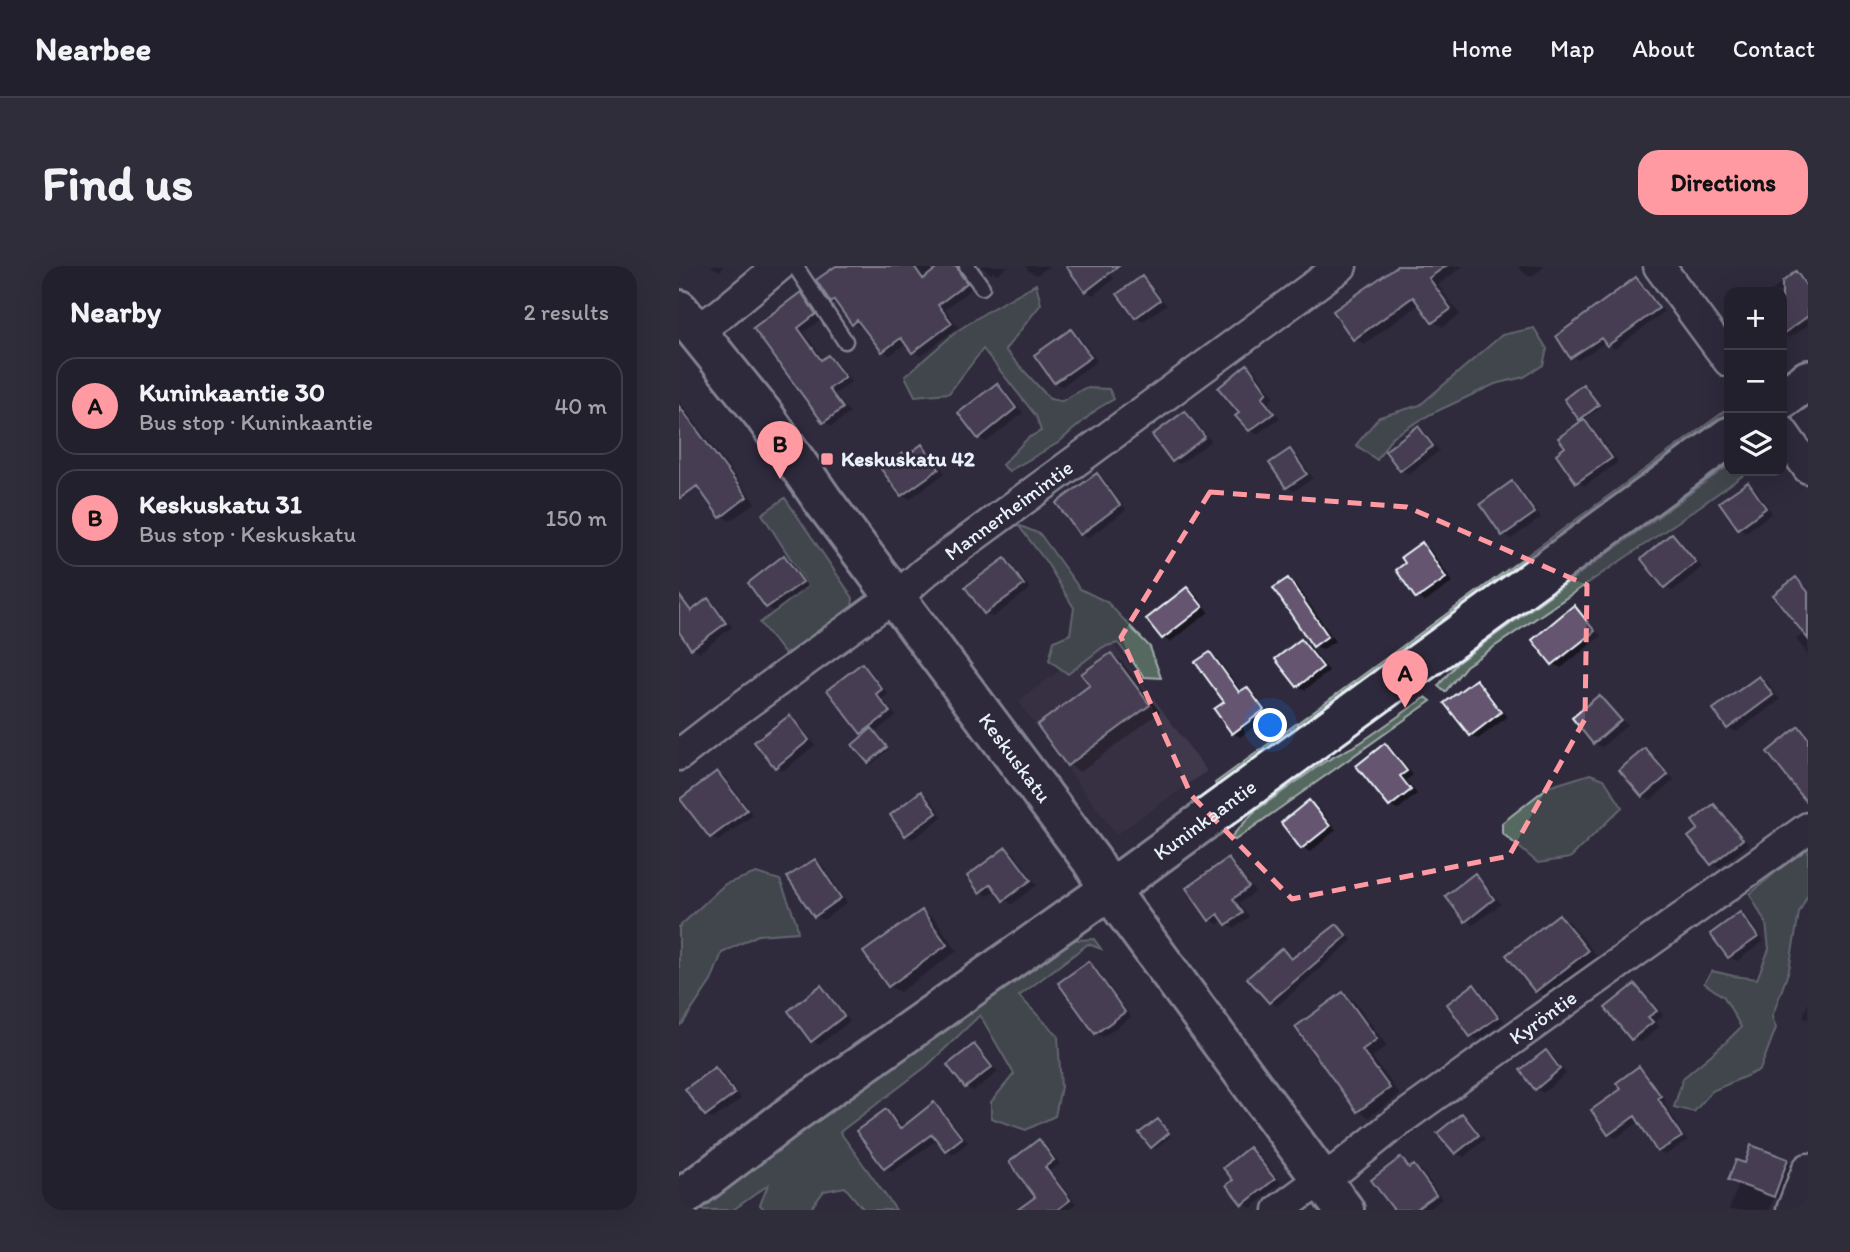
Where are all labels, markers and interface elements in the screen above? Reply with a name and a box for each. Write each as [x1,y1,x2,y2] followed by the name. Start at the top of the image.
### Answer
[35,29,151,68] text: Nearbee
[1452,34,1512,63] text: Home
[1550,34,1594,63] text: Map
[1632,34,1695,63] text: About
[1733,34,1815,63] text: Contact
[1638,150,1808,215] button: Directions
[42,153,193,212] text: Find us
[1724,287,1787,476] map controls
[1724,287,1787,350] button: +
[70,293,161,330] text: Nearby
[523,298,609,326] text: 2 results
[1724,350,1787,413] button: −
[139,376,325,408] text: Kuninkaantie 30
[88,392,102,420] text: A
[554,392,607,420] text: 40 m
[139,408,373,436] text: Bus stop · Kuninkaantie
[1724,413,1787,476] button: layers
[757,421,803,479] pin: B
[841,446,975,471] place label: Keskuskatu 42
[819,451,835,467] marker: Keskuskatu 42
[939,454,1078,565] street label: Mannerheimintie
[139,488,302,520] text: Keskuskatu 31
[88,504,102,532] text: B
[546,504,607,532] text: 150 m
[139,520,356,548] text: Bus stop · Keskuskatu
[1382,650,1428,708] pin: A
[974,708,1057,808] street label: Keskuskatu
[1253,708,1287,742] your location
[1148,774,1261,865] street label: Kuninkaantie
[1504,985,1581,1050] street label: Kyröntie

